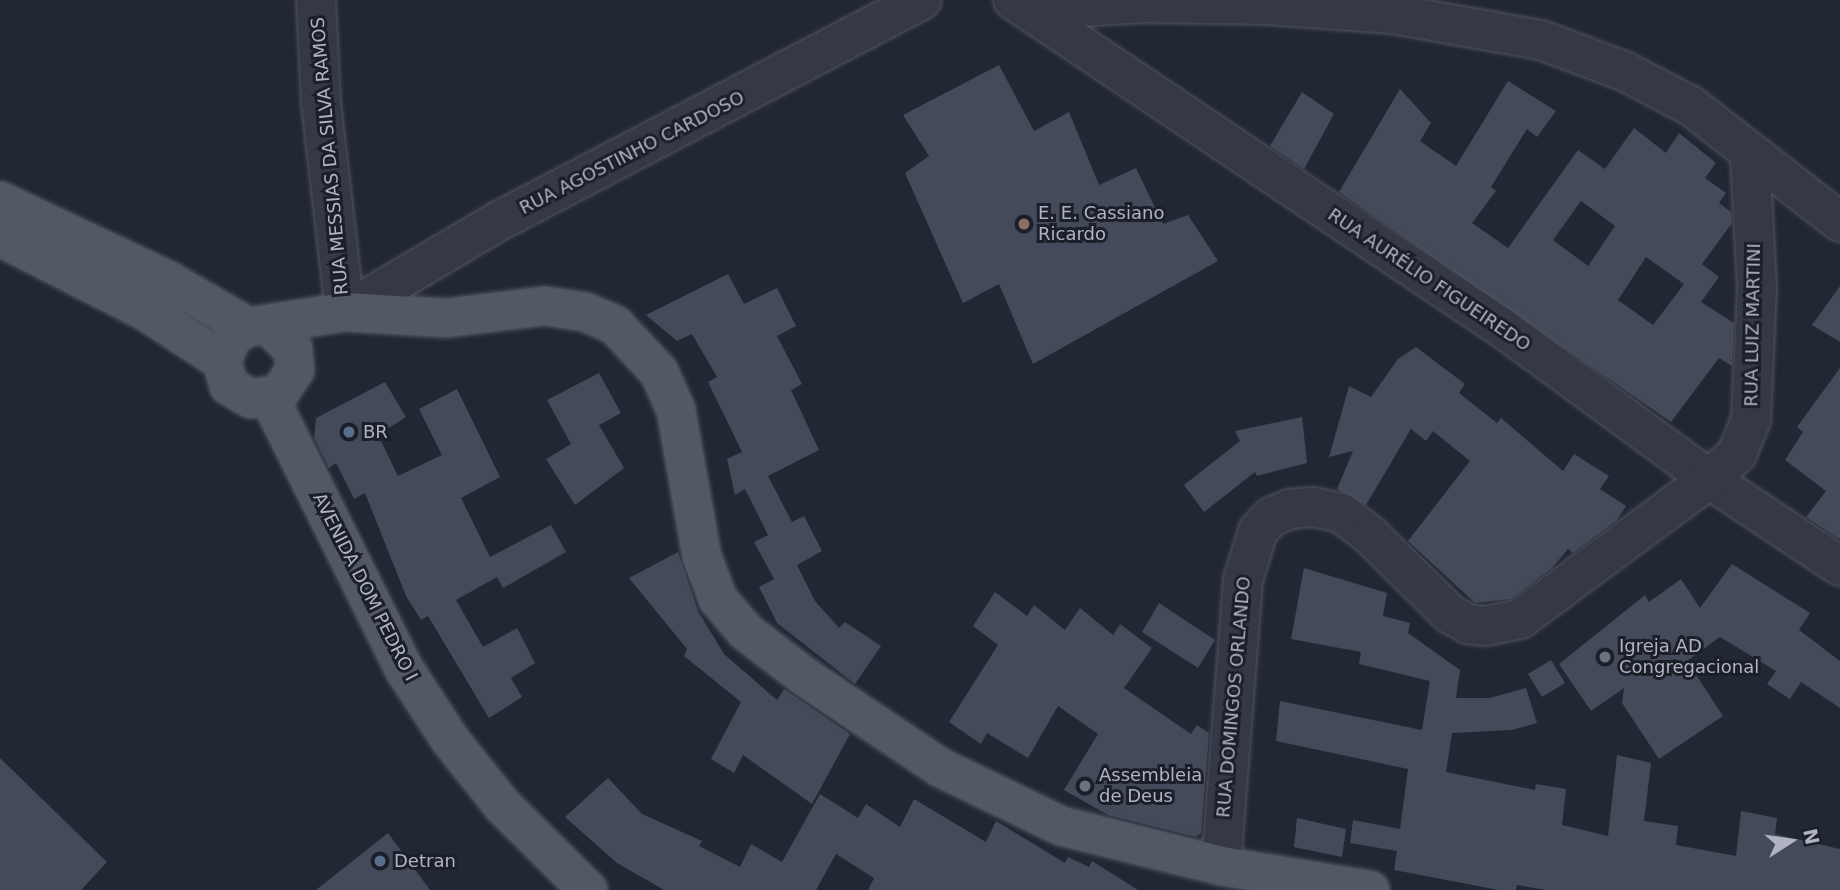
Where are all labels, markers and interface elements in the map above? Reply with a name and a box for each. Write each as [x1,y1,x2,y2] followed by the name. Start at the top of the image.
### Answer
[307,16,353,296] street label: RUA MESSIAS DA SILVA RAMOS
[516,87,748,219] street label: RUA AGOSTINHO CARDOSO
[1038,203,1164,246] place label: E. E. Cassiano Ricardo
[1324,204,1534,356] street label: RUA AURÉLIO FIGUEIREDO
[1016,216,1032,232] marker: E. E. Cassiano Ricardo
[1741,243,1765,407] street label: RUA LUIZ MARTINI
[363,421,388,443] place label: BR
[341,424,357,440] marker: BR
[308,489,422,685] street label: AVENIDA DOM PEDRO I
[1213,575,1255,819] street label: RUA DOMINGOS ORLANDO
[1619,636,1759,678] place label: Igreja AD Congregacional
[1597,649,1613,665] marker: Igreja AD Congregacional
[1099,765,1202,808] place label: Assembleia de Deus
[1077,778,1093,794] marker: Assembleia de Deus
[1756,806,1826,876] north arrow
[1799,827,1824,847] text: N
[394,850,456,872] place label: Detran
[372,853,388,869] marker: Detran

